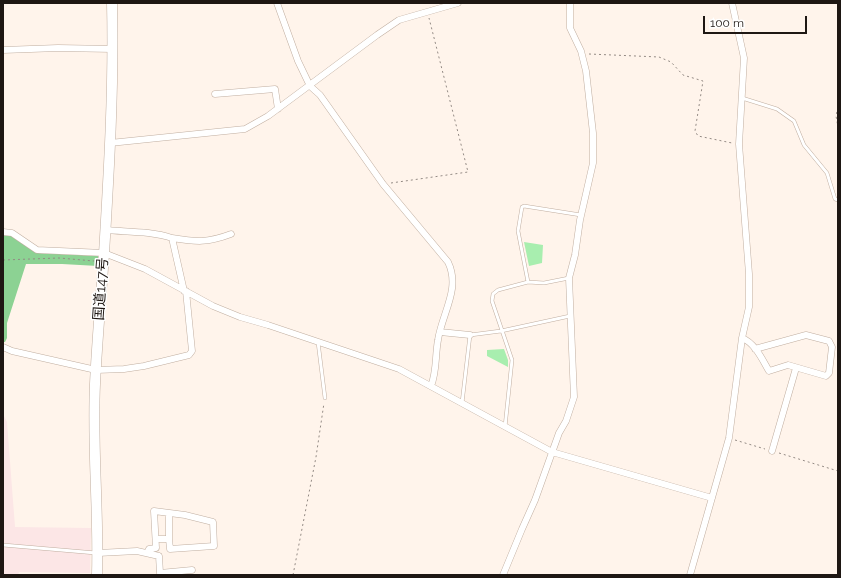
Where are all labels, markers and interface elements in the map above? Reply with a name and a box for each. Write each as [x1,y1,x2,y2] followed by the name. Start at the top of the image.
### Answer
[705,8,809,34] scale bar
[710,16,744,30] text: 100 m
[90,257,112,321] street label: 国道147号

